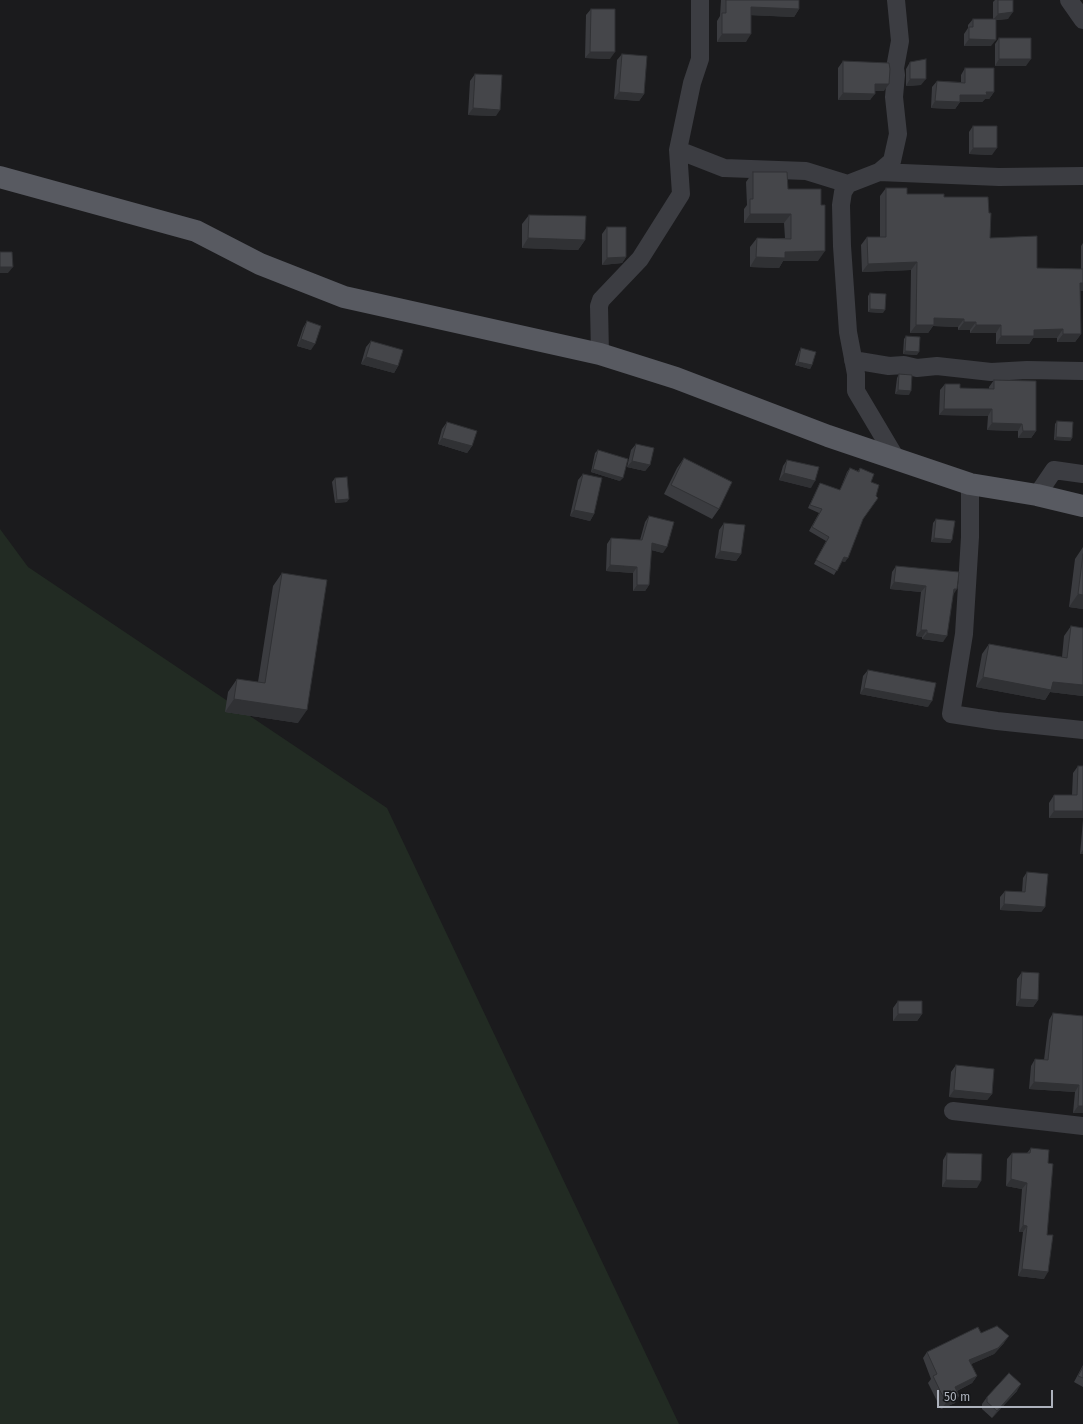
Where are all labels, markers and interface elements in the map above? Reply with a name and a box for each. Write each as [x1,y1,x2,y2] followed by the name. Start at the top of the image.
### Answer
[939,1382,1055,1408] scale bar
[944,1390,970,1404] text: 50 m

